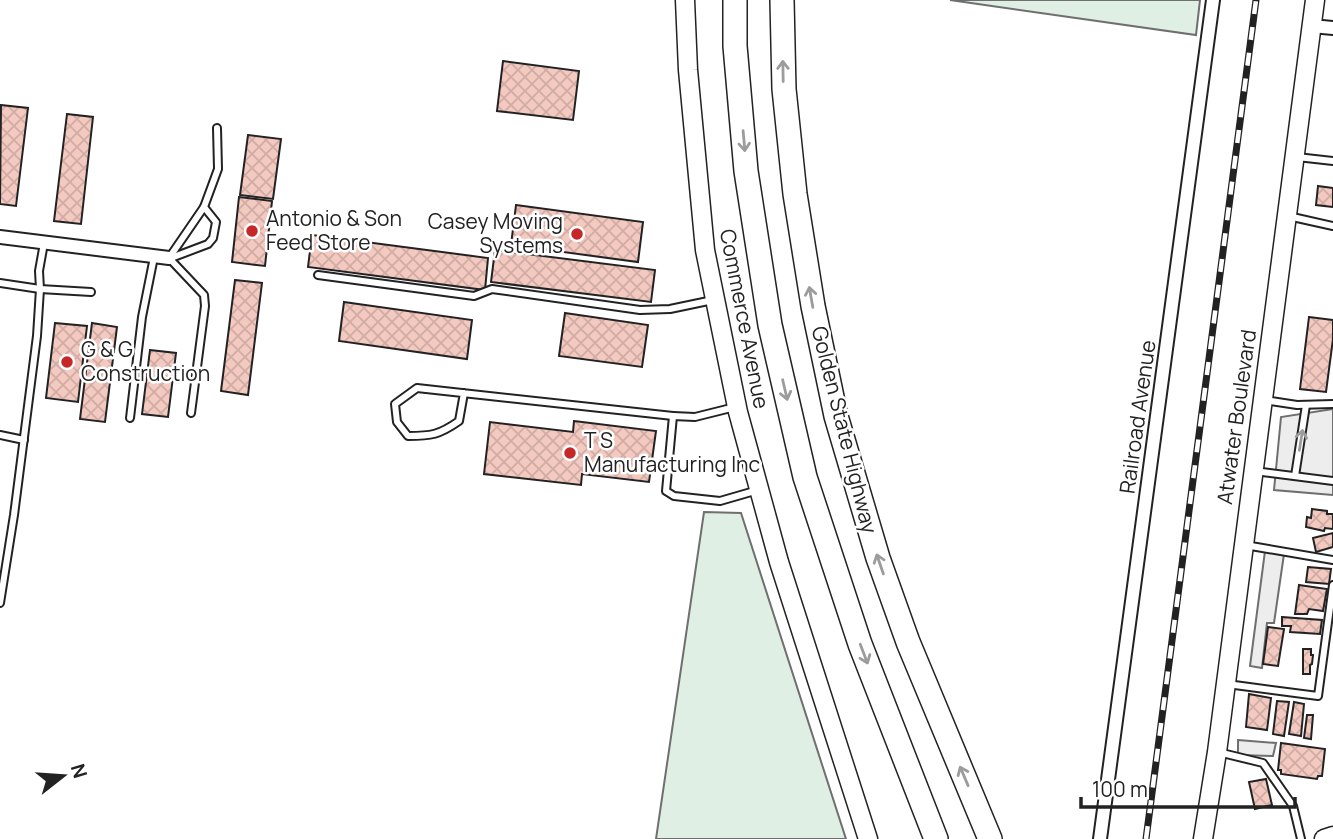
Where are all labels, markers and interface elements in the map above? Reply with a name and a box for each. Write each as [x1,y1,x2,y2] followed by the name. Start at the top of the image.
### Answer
[776,60,790,83] one-way arrow
[737,130,750,152] one-way arrow
[266,204,402,256] place label: Antonio & Son Feed Store
[428,207,563,259] place label: Casey Moving Systems
[244,223,260,239] marker: Antonio & Son Feed Store
[569,226,585,242] marker: Casey Moving Systems
[714,227,776,411] street label: Commerce Avenue
[804,286,817,309] one-way arrow
[806,323,884,536] street label: Golden State Highway
[1210,328,1262,506] street label: Atwater Boulevard
[81,335,210,387] place label: G & G Construction
[1112,338,1162,495] street label: Railroad Avenue
[59,354,75,370] marker: G & G Construction
[779,378,792,401] one-way arrow
[584,426,760,478] place label: T S Manufacturing Inc
[1295,429,1308,452] one-way arrow
[562,445,578,461] marker: T S Manufacturing Inc
[873,554,885,576] one-way arrow
[859,643,871,665] one-way arrow
[28,741,98,811] north arrow
[65,761,94,781] text: N
[957,766,970,787] one-way arrow
[1081,766,1294,810] scale bar
[1092,775,1148,803] text: 100 m

